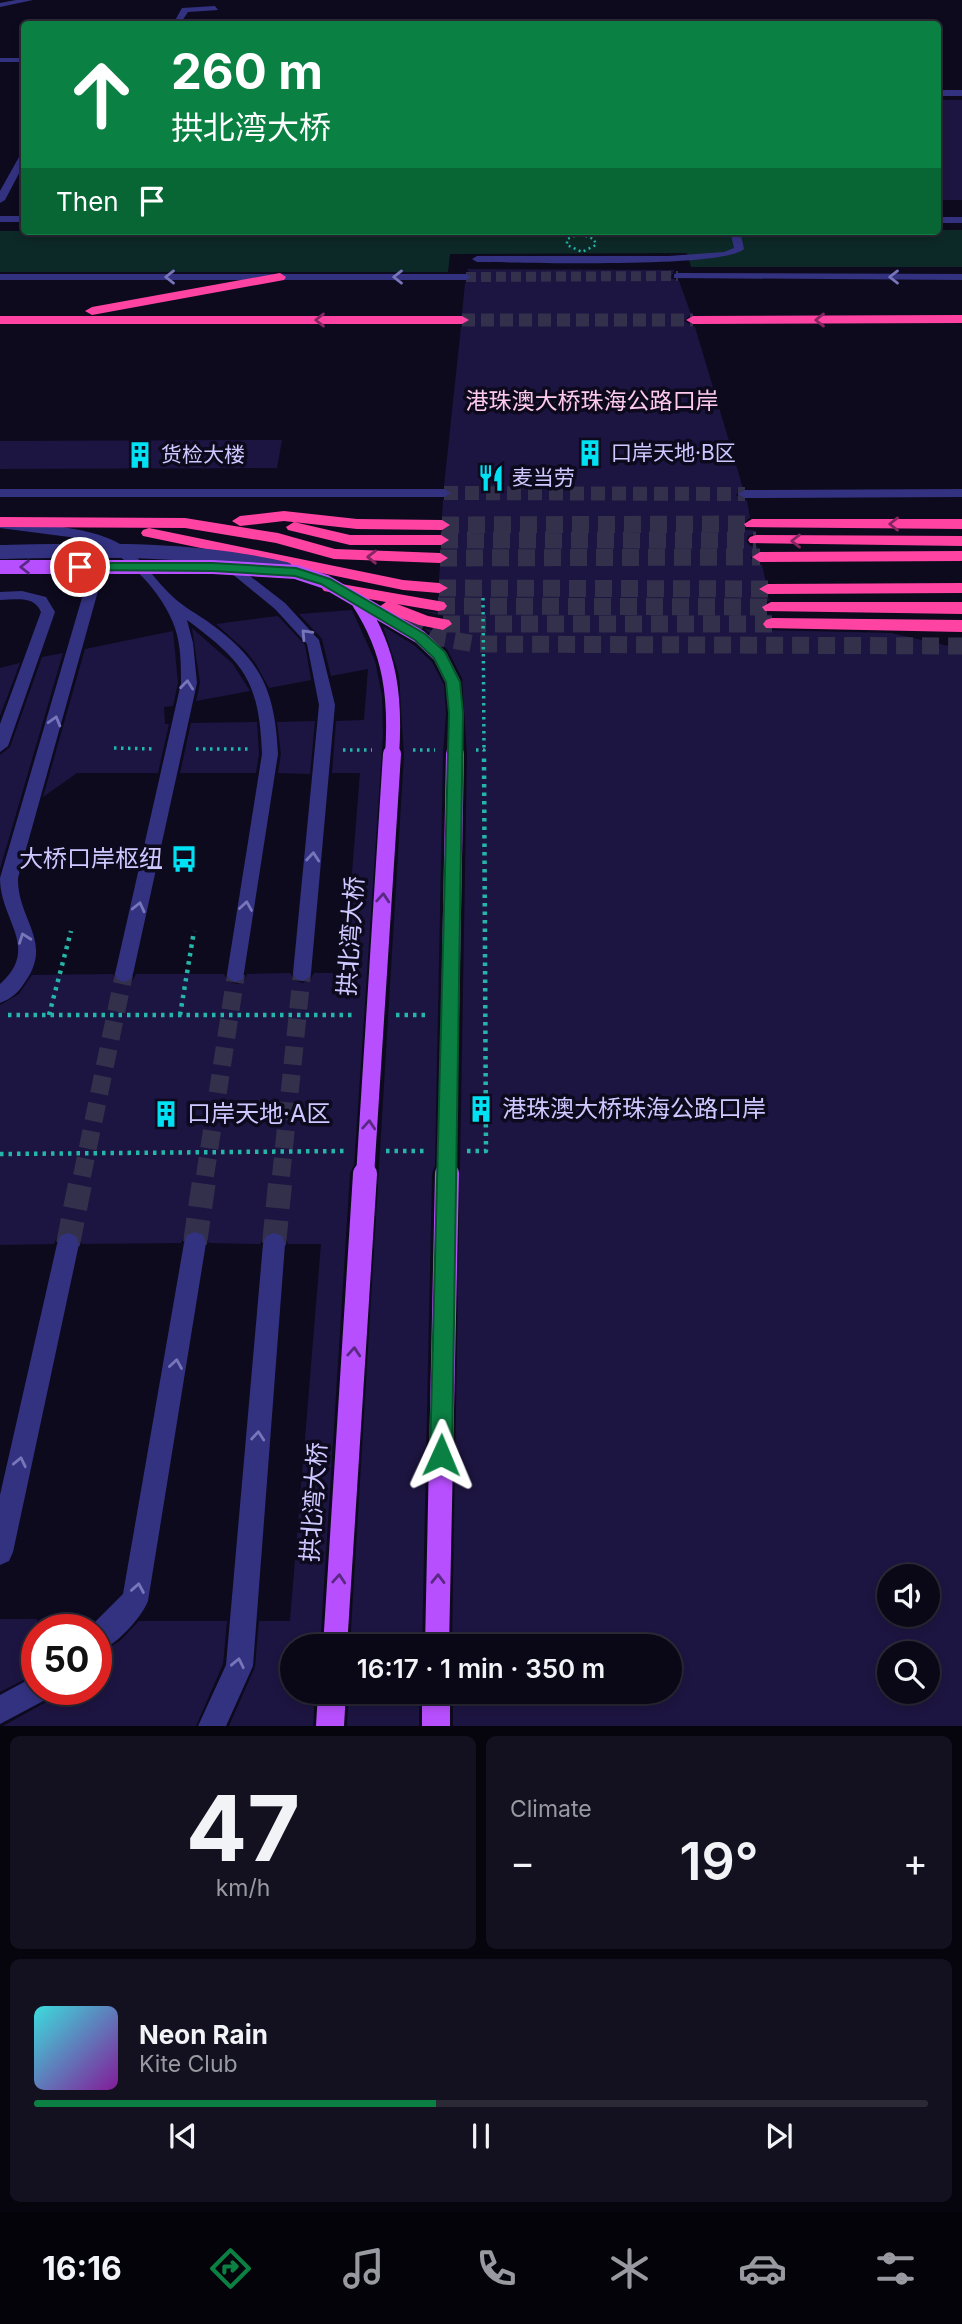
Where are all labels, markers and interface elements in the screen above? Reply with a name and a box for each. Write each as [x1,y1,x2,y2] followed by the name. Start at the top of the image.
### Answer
[171,42,323,101] text: 260 m
[56,49,147,140] icon: ahead
[171,108,331,147] text: 拱北湾大桥
[133,182,171,220] icon: arrive
[56,186,119,217] text: Then
[164,269,175,285] one-way arrow
[392,269,402,285] one-way arrow
[888,269,899,285] one-way arrow
[314,312,325,328] one-way arrow
[815,312,825,328] one-way arrow
[466,387,719,415] district label: 港珠澳大桥珠海公路口岸
[575,438,605,468] building icon: 口岸天地·B区
[125,440,155,470] building icon: 货检大楼
[611,440,736,465] place label: 口岸天地·B区
[161,442,245,467] place label: 货检大楼
[476,463,506,493] restaurant icon: 麦当劳
[512,465,575,490] place label: 麦当劳
[888,516,898,532] one-way arrow
[790,533,801,549] one-way arrow
[50,537,110,597] pin
[61,548,99,586] icon: arrive
[366,550,377,565] one-way arrow
[19,559,30,575] one-way arrow
[302,629,314,642] one-way arrow
[180,679,195,691] one-way arrow
[46,715,61,727] one-way arrow
[19,844,163,873] place label: 大桥口岸枢纽
[169,844,199,874] bus stop icon: 大桥口岸枢纽
[305,851,320,862] one-way arrow
[332,875,369,997] street label: 拱北湾大桥
[376,892,391,903] one-way arrow
[238,900,253,912] one-way arrow
[131,901,145,913] one-way arrow
[18,932,32,945] one-way arrow
[466,1094,496,1124] building icon: 港珠澳大桥珠海公路口岸
[502,1094,766,1123] place label: 港珠澳大桥珠海公路口岸
[151,1099,181,1129] building icon: 口岸天地·A区
[187,1099,330,1128] place label: 口岸天地·A区
[361,1119,376,1130] one-way arrow
[346,1346,361,1357] one-way arrow
[168,1358,183,1370] one-way arrow
[404,1418,478,1492] position arrow
[250,1431,265,1442] one-way arrow
[295,1441,332,1563] street label: 拱北湾大桥
[12,1456,26,1468] one-way arrow
[877,1564,940,1704] map controls
[877,1564,940,1627] button: sound
[331,1573,346,1584] one-way arrow
[431,1573,446,1584] one-way arrow
[130,1582,145,1594] one-way arrow
[21,1614,112,1705] speed limit sign: 50
[877,1641,940,1704] button: search
[357,1653,605,1684] text: 16:17 · 1 min · 350 m
[229,1657,244,1669] one-way arrow
[186,1773,300,1883] text: 47
[510,1795,592,1823] text: Climate
[679,1830,759,1893] text: 19°
[510,1839,535,1885] text: −
[903,1839,928,1885] text: +
[216,1874,270,1902] text: km/h
[139,2019,268,2050] text: Neon Rain
[139,2050,238,2078] text: Kite Club
[164,2117,202,2155] icon: previous
[462,2117,500,2155] icon: pause
[760,2117,798,2155] icon: next
[206,2244,255,2293] icon: directions
[339,2244,388,2293] icon: music
[472,2244,521,2293] icon: phone
[605,2244,654,2293] icon: climate
[738,2244,787,2293] icon: car
[871,2244,920,2293] icon: filters
[42,2249,122,2288] text: 16:16

